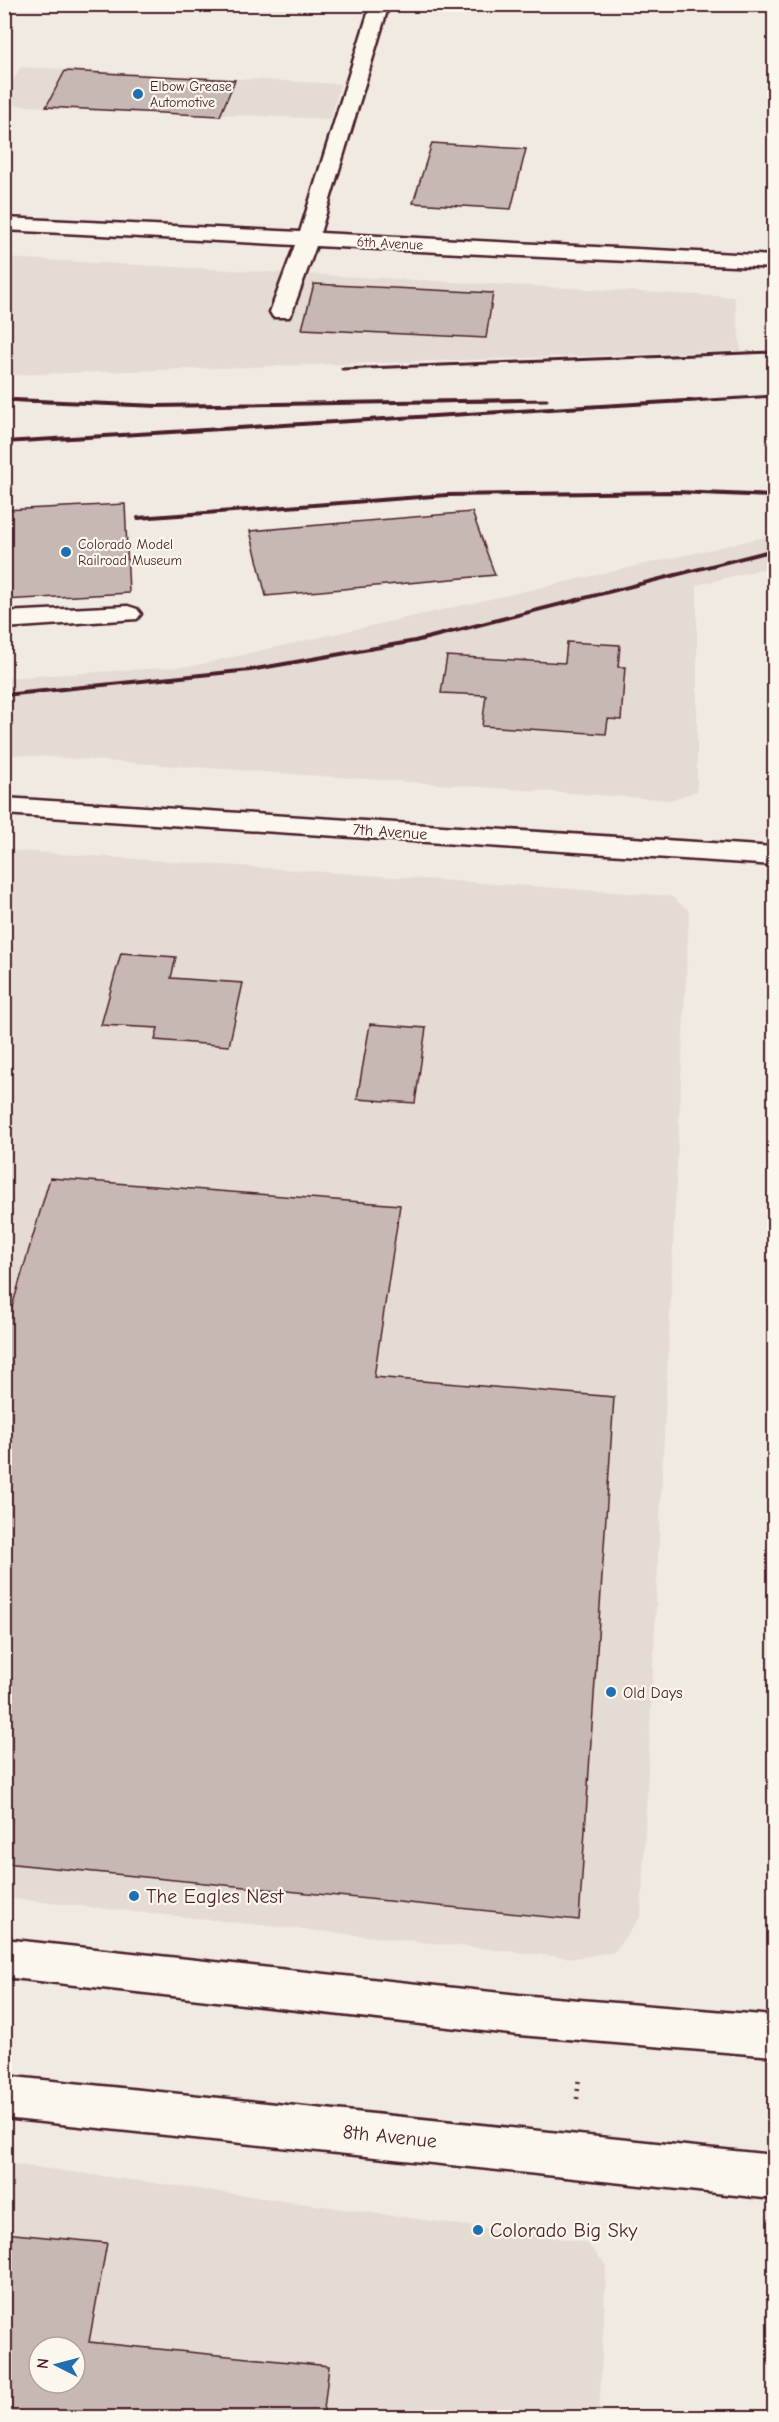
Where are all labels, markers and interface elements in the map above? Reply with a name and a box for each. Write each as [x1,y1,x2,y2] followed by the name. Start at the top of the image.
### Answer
[150,78,232,111] place label: Elbow Grease Automotive
[131,87,145,101] marker: Elbow Grease Automotive
[356,233,424,254] street label: 6th Avenue
[78,536,182,569] place label: Colorado Model Railroad Museum
[59,545,73,559] marker: Colorado Model Railroad Museum
[352,820,428,844] street label: 7th Avenue
[623,1684,683,1702] place label: Old Days
[604,1685,618,1699] marker: Old Days
[146,1885,285,1908] place label: The Eagles Nest
[127,1889,141,1903] marker: The Eagles Nest
[342,2120,438,2153] street label: 8th Avenue
[490,2219,637,2242] place label: Colorado Big Sky
[471,2223,485,2237] marker: Colorado Big Sky
[27,2335,87,2395] north arrow
[34,2357,53,2370] text: N

